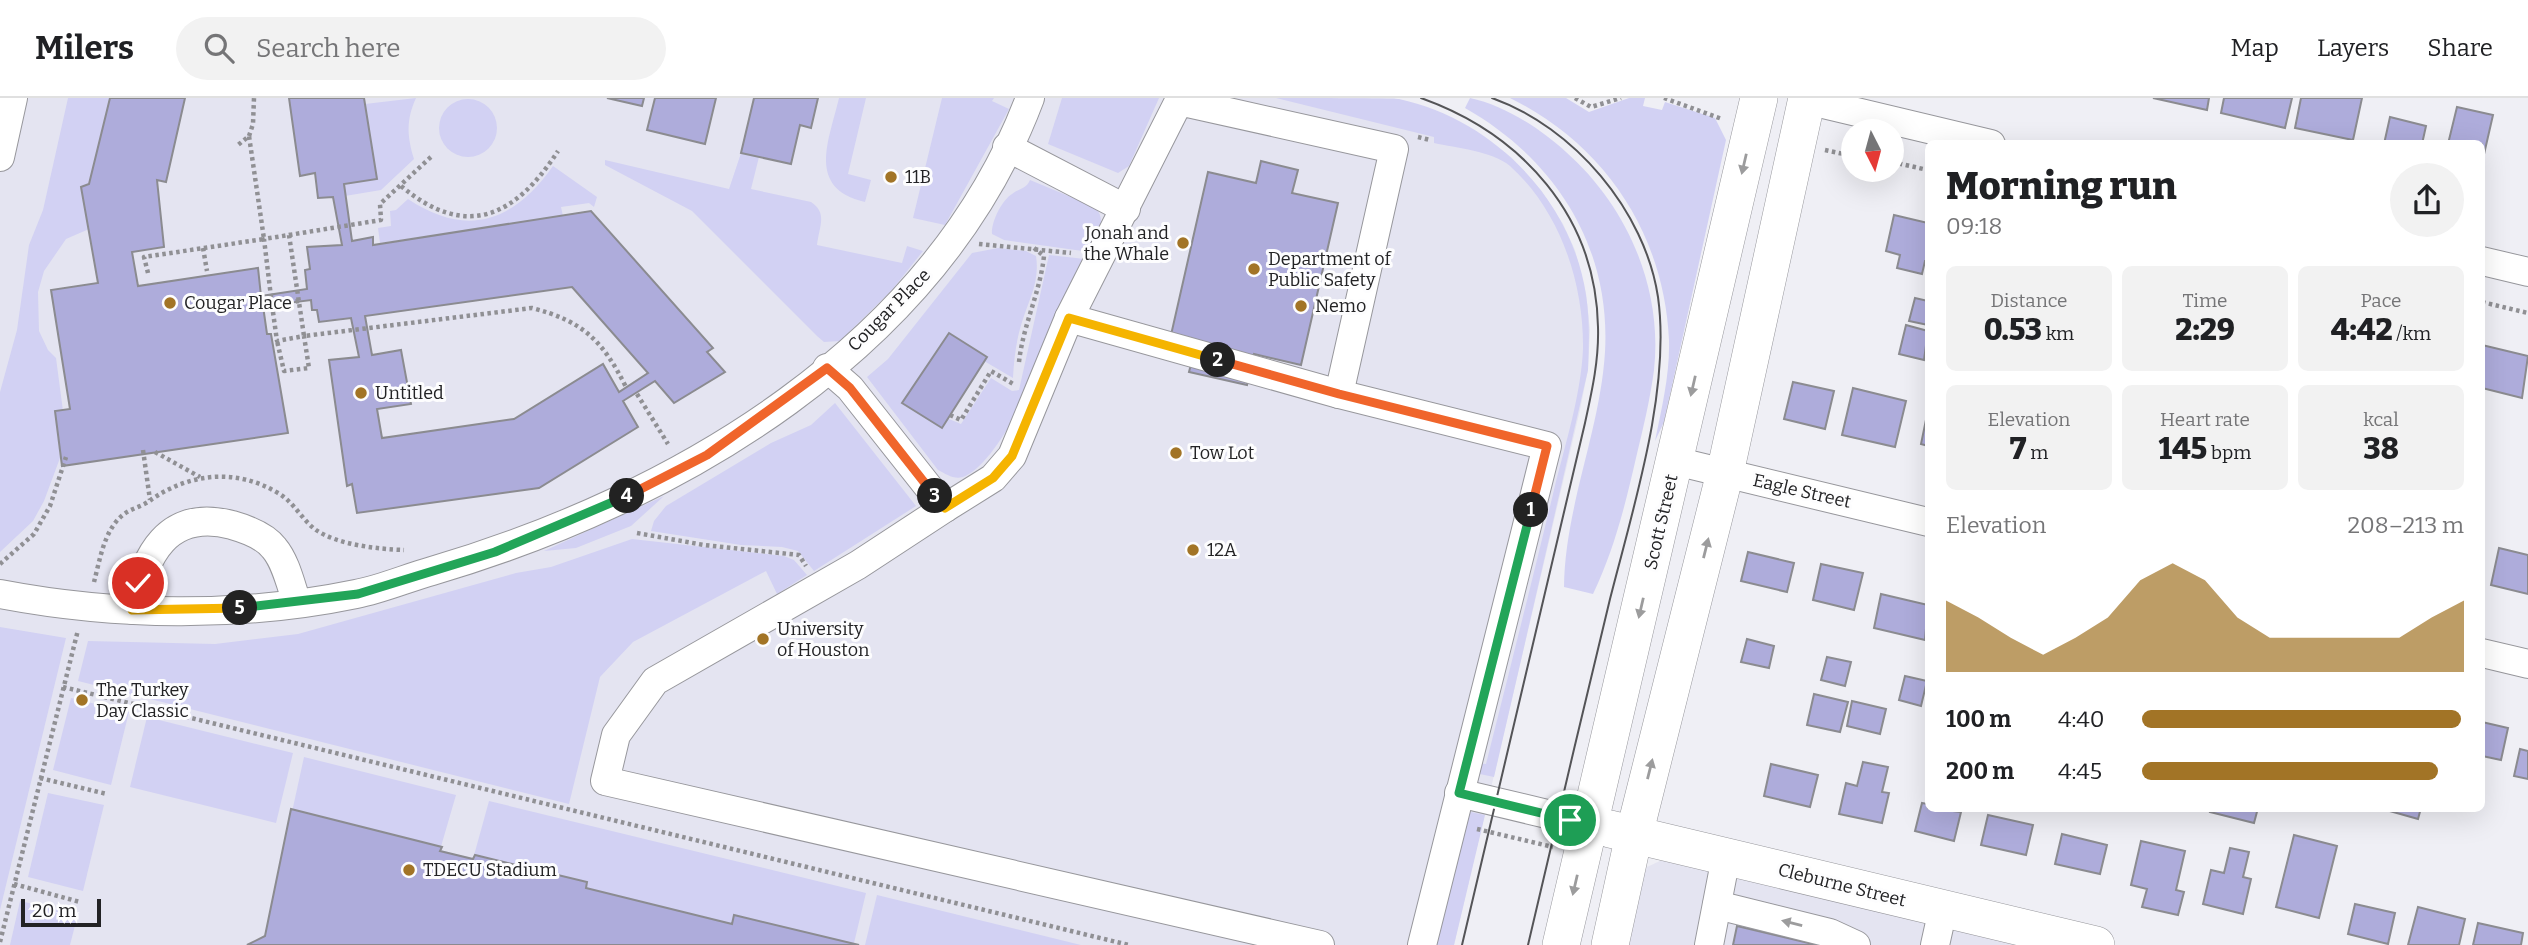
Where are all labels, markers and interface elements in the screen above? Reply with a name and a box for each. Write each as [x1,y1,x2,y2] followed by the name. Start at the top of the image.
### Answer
[176,17,666,80] search box
[35,28,134,68] text: Milers
[200,29,238,67] icon: search
[256,33,400,64] text: Search here
[2231,34,2279,62] text: Map
[2317,34,2389,62] text: Layers
[2427,34,2493,62] text: Share
[1841,119,1904,182] north arrow
[1841,119,1904,182] map controls
[1738,154,1749,176] one-way arrow
[1946,163,2177,209] text: Morning run
[2390,163,2464,237] button: share
[905,166,931,188] place label: 11B
[883,169,899,185] marker: 11B
[1946,212,2002,240] text: 09:18
[1084,222,1169,265] place label: Jonah and the Whale
[1175,235,1191,251] marker: Jonah and the Whale
[1268,248,1393,291] place label: Department of Public Safety
[1246,261,1262,277] marker: Department of Public Safety
[843,264,935,356] street label: Cougar Place
[1991,289,2067,312] text: Distance
[2183,289,2227,312] text: Time
[2360,289,2402,312] text: Pace
[184,292,292,314] place label: Cougar Place
[162,295,178,311] marker: Cougar Place
[1315,295,1366,317] place label: Nemo
[1293,298,1309,314] marker: Nemo
[1984,312,2042,348] text: 0.53
[2175,312,2235,348] text: 2:29
[2331,312,2393,348] text: 4:42
[2042,322,2074,345] text: km
[2393,322,2431,345] text: /km
[1200,342,1236,378] pin: 2
[1212,348,1223,371] text: 2
[1687,375,1698,397] one-way arrow
[375,382,444,404] place label: Untitled
[353,385,369,401] marker: Untitled
[1988,408,2070,431] text: Elevation
[2160,408,2250,431] text: Heart rate
[2363,408,2399,431] text: kcal
[2010,431,2026,467] text: 7
[2159,431,2207,467] text: 145
[2363,431,2399,467] text: 38
[2026,441,2048,464] text: m
[2207,441,2251,464] text: bpm
[1190,442,1255,464] place label: Tow Lot
[1168,445,1184,461] marker: Tow Lot
[1751,469,1854,513] street label: Eagle Street
[1639,472,1683,572] street label: Scott Street
[610,478,644,514] pin: 4
[918,478,953,514] pin: 3
[621,484,632,507] text: 4
[929,484,940,507] text: 3
[1514,492,1548,528] pin: 1
[1526,498,1535,521] text: 1
[1946,511,2046,539] text: Elevation
[2348,511,2464,539] text: 208–213 m
[1701,537,1712,559] one-way arrow
[1207,539,1237,561] place label: 12A
[1185,542,1201,558] marker: 12A
[108,553,168,613] pin
[119,564,157,602] icon: check
[222,590,258,626] pin: 5
[234,596,245,619] text: 5
[1635,597,1646,619] one-way arrow
[777,618,870,661] place label: University of Houston
[755,631,771,647] marker: University of Houston
[96,679,189,722] place label: The Turkey Day Classic
[74,692,90,708] marker: The Turkey Day Classic
[1946,705,2011,733] text: 100 m
[2058,705,2104,733] text: 4:40
[1946,757,2014,785] text: 200 m
[2058,757,2102,785] text: 4:45
[1645,758,1656,780] one-way arrow
[1540,790,1600,850] pin
[1551,801,1589,839] icon: arrive
[1776,858,1909,912] street label: Cleburne Street
[423,859,557,881] place label: TDECU Stadium
[401,862,417,878] marker: TDECU Stadium
[1569,874,1580,896] one-way arrow
[21,896,102,928] scale bar
[32,899,76,922] text: 20 m
[1781,918,1803,929] one-way arrow

